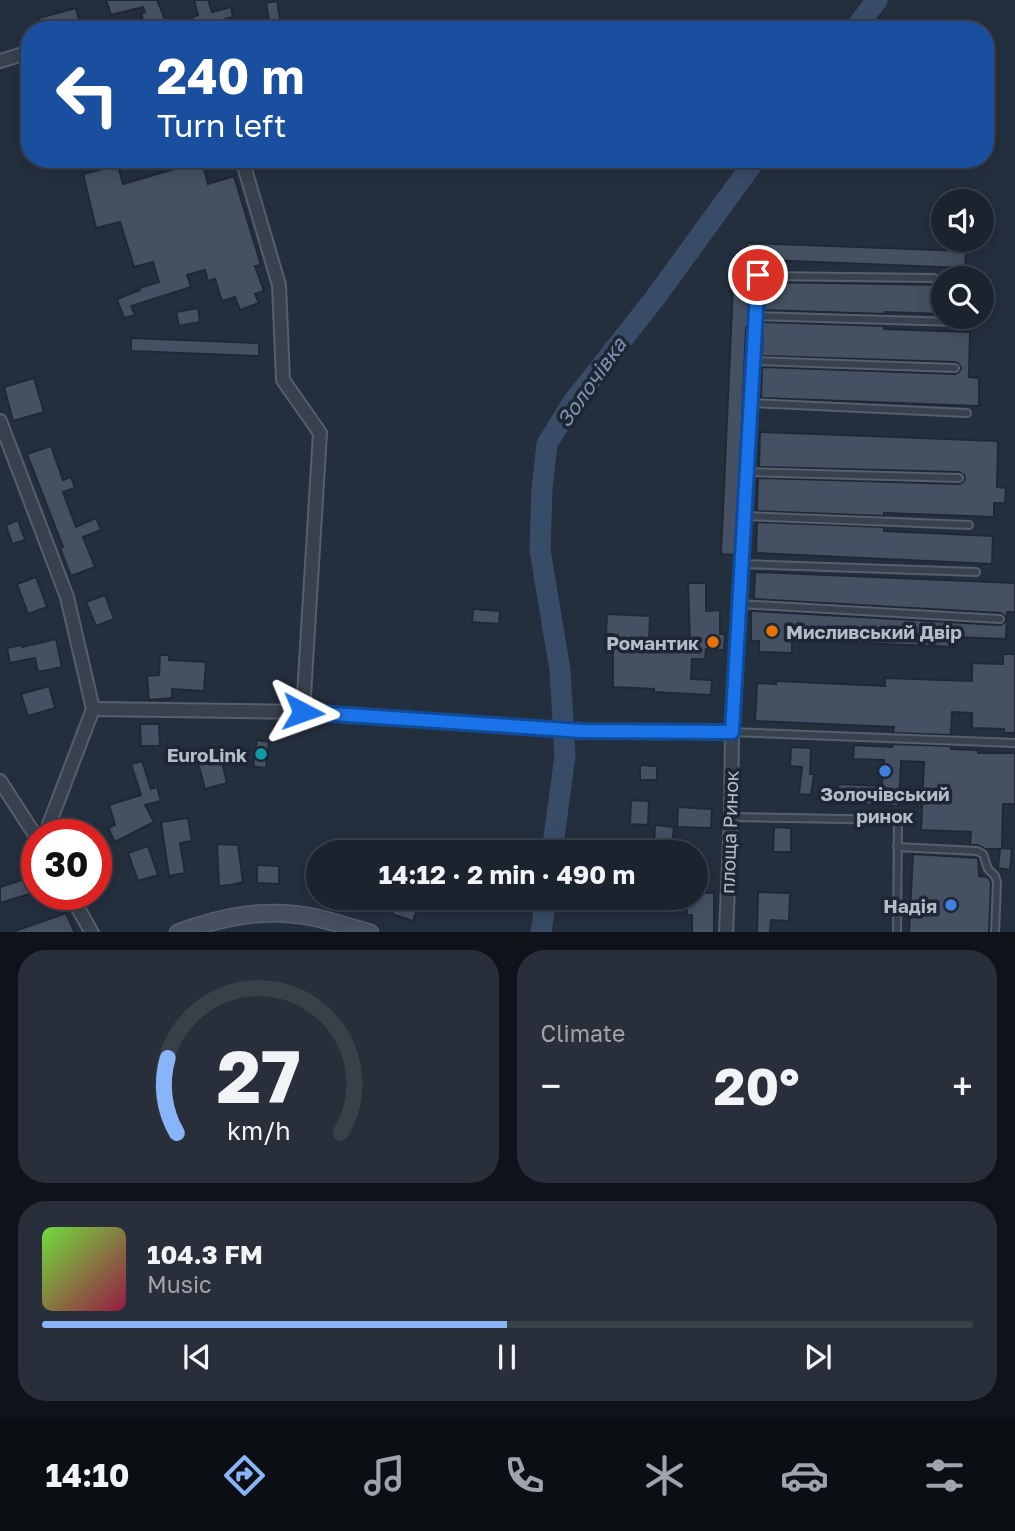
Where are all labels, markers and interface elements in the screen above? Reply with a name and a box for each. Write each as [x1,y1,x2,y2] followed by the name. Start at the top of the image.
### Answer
[157,46,305,105] text: 240 m
[42,49,133,140] icon: left
[157,106,286,144] text: Turn left
[931,189,994,329] map controls
[931,189,994,252] button: sound
[728,245,788,305] pin
[739,256,777,294] icon: arrive
[931,266,994,329] button: search
[551,331,632,432] water label: Золочівка
[786,620,962,643] place label: Мисливський Двір
[764,623,780,639] marker: Мисливський Двір
[606,631,699,654] place label: Романтик
[705,634,721,650] marker: Романтик
[266,675,340,749] position arrow
[167,743,247,766] place label: EuroLink
[253,746,269,762] marker: EuroLink
[877,763,893,779] marker: Золочівський ринок
[715,770,743,894] street label: площа Ринок
[820,782,950,827] place label: Золочівський ринок
[21,819,112,910] speed limit sign: 30
[379,859,635,890] text: 14:12 · 2 min · 490 m
[883,894,937,917] place label: Надія
[943,897,959,913] marker: Надія
[541,1019,625,1047] text: Climate
[216,1032,300,1119] text: 27
[714,1054,800,1116] text: 20°
[541,1063,561,1108] text: −
[952,1063,973,1108] text: +
[226,1114,290,1145] text: km/h
[147,1239,263,1270] text: 104.3 FM
[147,1270,212,1298] text: Music
[178,1338,216,1376] icon: previous
[488,1338,526,1376] icon: pause
[799,1338,837,1376] icon: next
[220,1451,269,1500] icon: directions
[360,1451,409,1500] icon: music
[500,1451,549,1500] icon: phone
[640,1451,689,1500] icon: climate
[780,1451,829,1500] icon: car
[920,1451,969,1500] icon: filters
[45,1456,130,1494] text: 14:10

